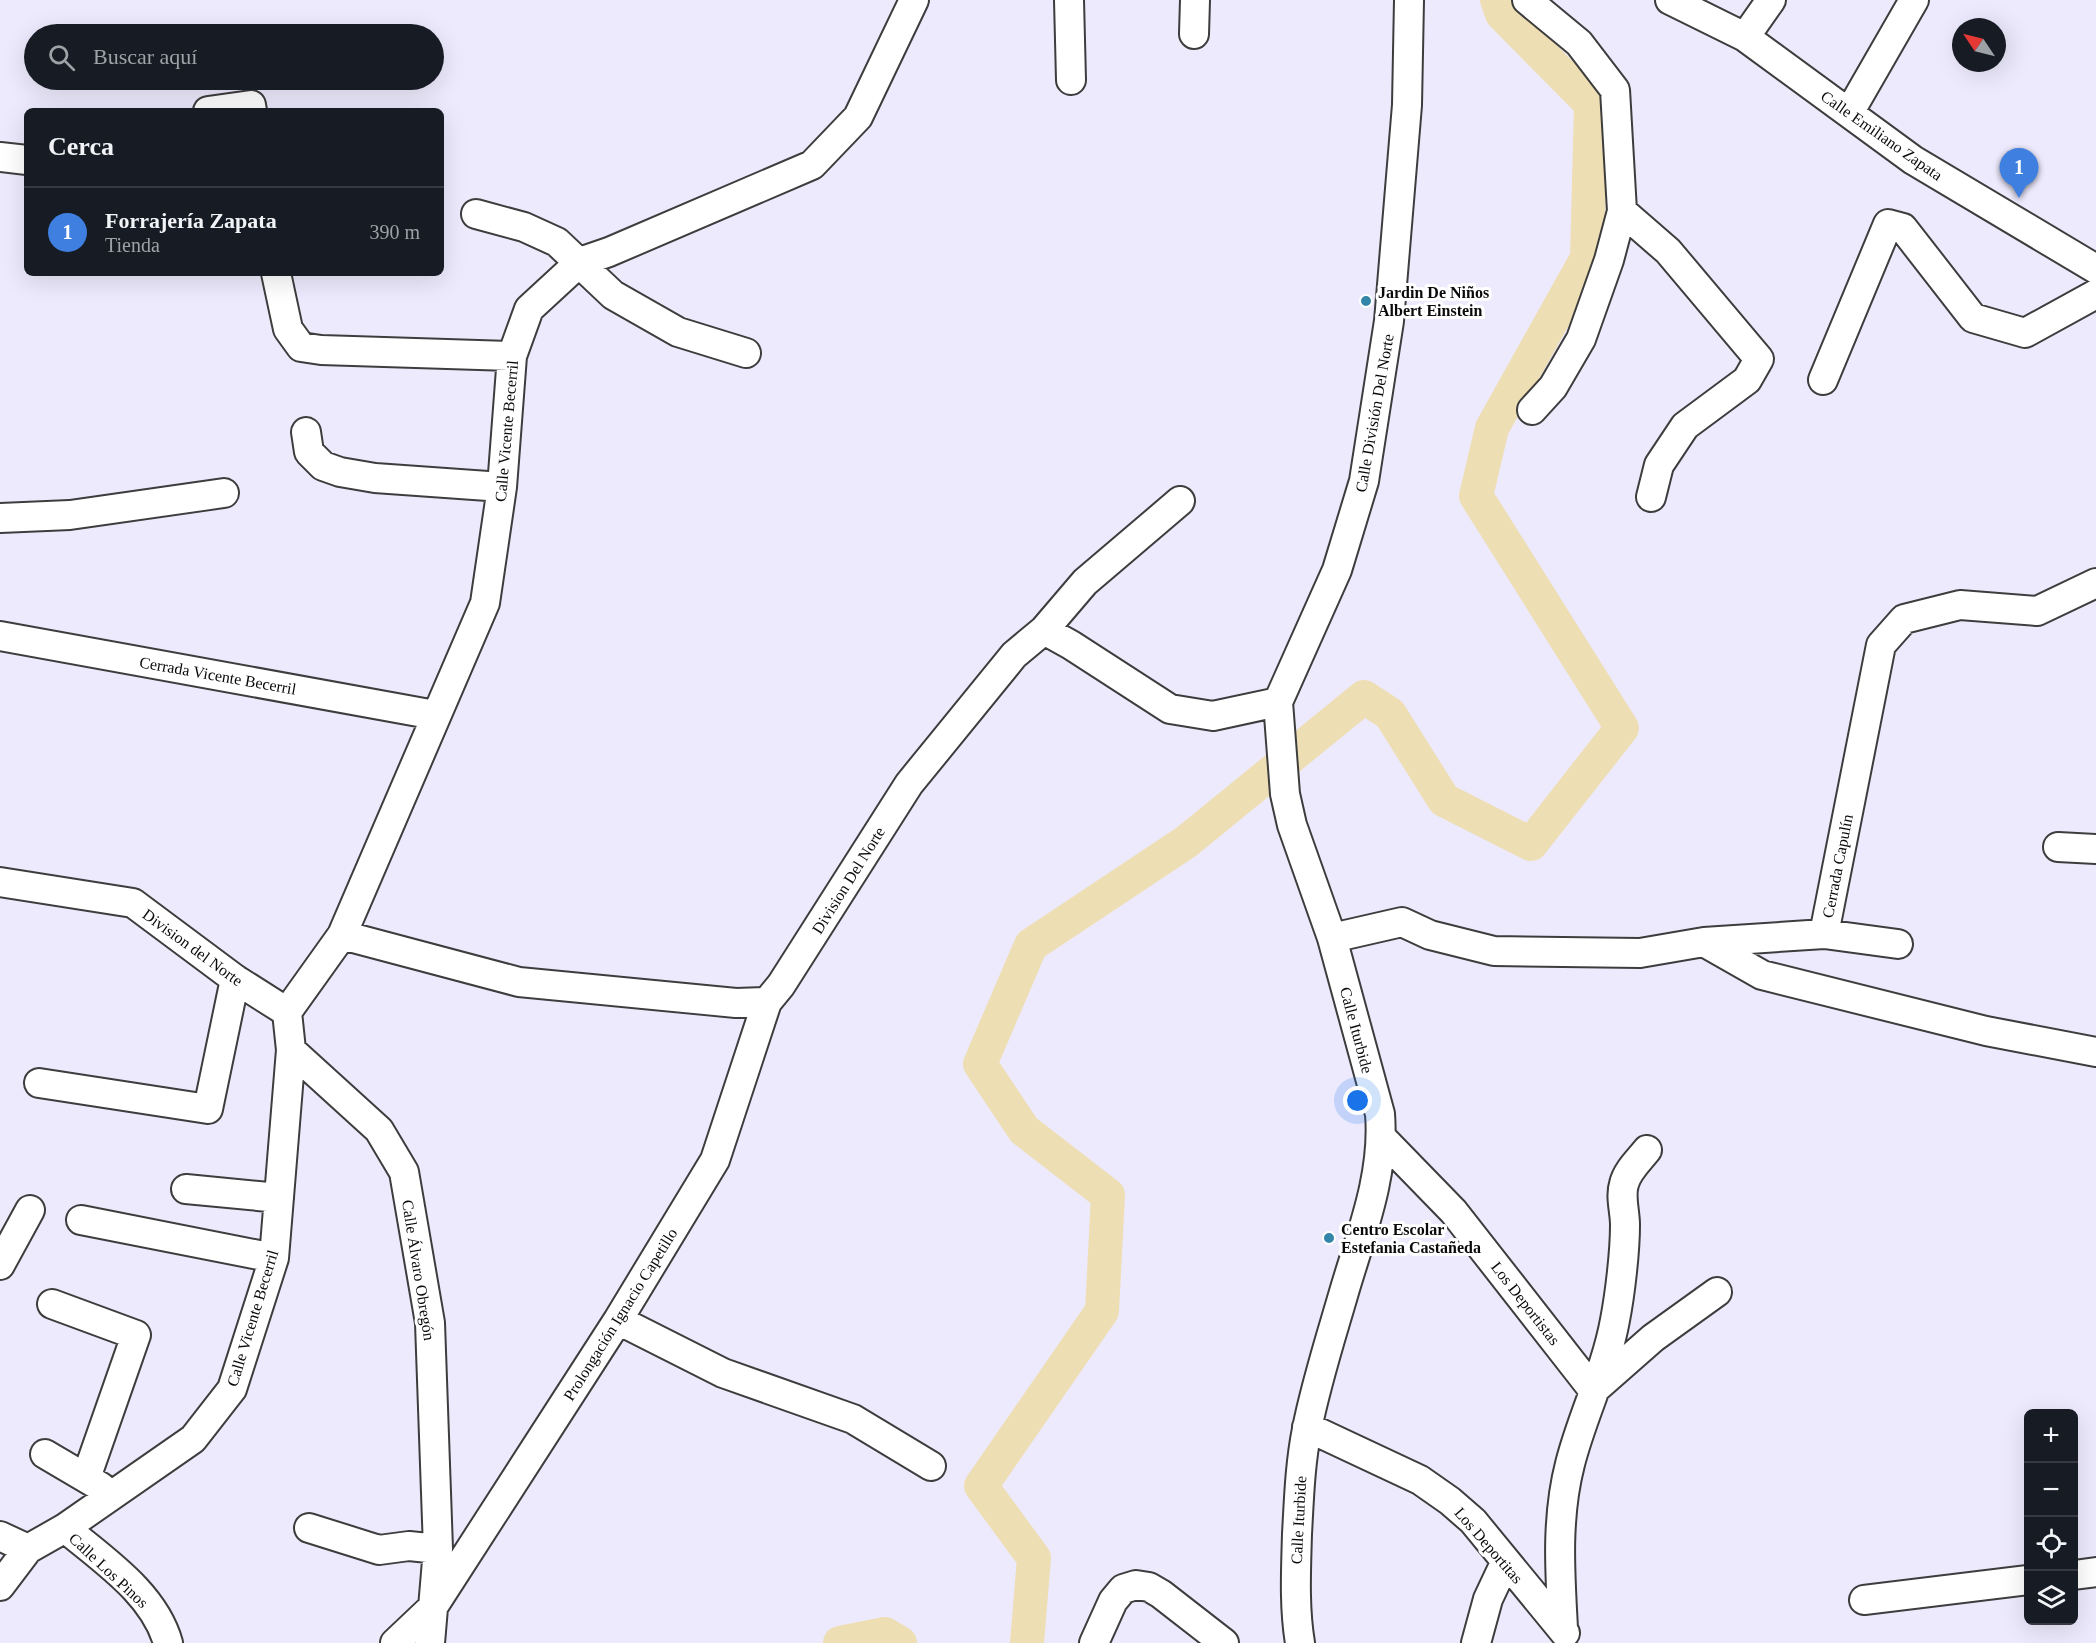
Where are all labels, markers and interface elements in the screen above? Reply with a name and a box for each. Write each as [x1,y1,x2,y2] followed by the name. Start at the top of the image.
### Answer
[1952,18,2006,72] north arrow
[24,24,444,90] search box
[45,41,78,74] icon: search
[93,44,197,69] text: Buscar aquí
[1817,87,1946,184] street label: Calle Emiliano Zapata
[48,132,114,161] text: Cerca
[2000,148,2038,198] pin: 1
[105,208,277,233] text: Forrajería Zapata
[63,221,73,243] text: 1
[369,221,420,243] text: 390 m
[105,234,160,256] text: Tienda
[1378,284,1489,319] place label: Jardin De Niños Albert Einstein
[1359,294,1373,308] marker: Jardin De Niños Albert Einstein
[1352,333,1397,494] street label: Calle División Del Norte
[492,359,521,502] street label: Calle Vicente Becerril
[138,653,298,698] street label: Cerrada Vicente Becerril
[1819,813,1857,920] street label: Cerrada Capulín
[809,824,888,937] street label: Division Del Norte
[140,906,246,989] street label: Division del Norte
[1337,985,1376,1075] street label: Calle Iturbide
[1343,1086,1372,1115] your location
[398,1198,439,1342] street label: Calle Álvaro Obregón
[1341,1221,1481,1256] place label: Centro Escolar Estefania Castañeda
[560,1225,681,1404] street label: Prolongación Ignacio Capetillo
[1322,1231,1336,1245] marker: Centro Escolar Estefania Castañeda
[224,1247,281,1388] street label: Calle Vicente Becerril
[1487,1258,1563,1349] street label: Los Deportistas
[2024,1409,2078,1625] map controls
[2024,1409,2078,1463] button: +
[2024,1463,2078,1517] button: −
[1288,1475,1309,1565] street label: Calle Iturbide
[1450,1504,1526,1587] street label: Los Deportitas
[2024,1517,2078,1571] button: locate
[66,1530,152,1611] street label: Calle Los Pinos
[2024,1571,2078,1625] button: layers

